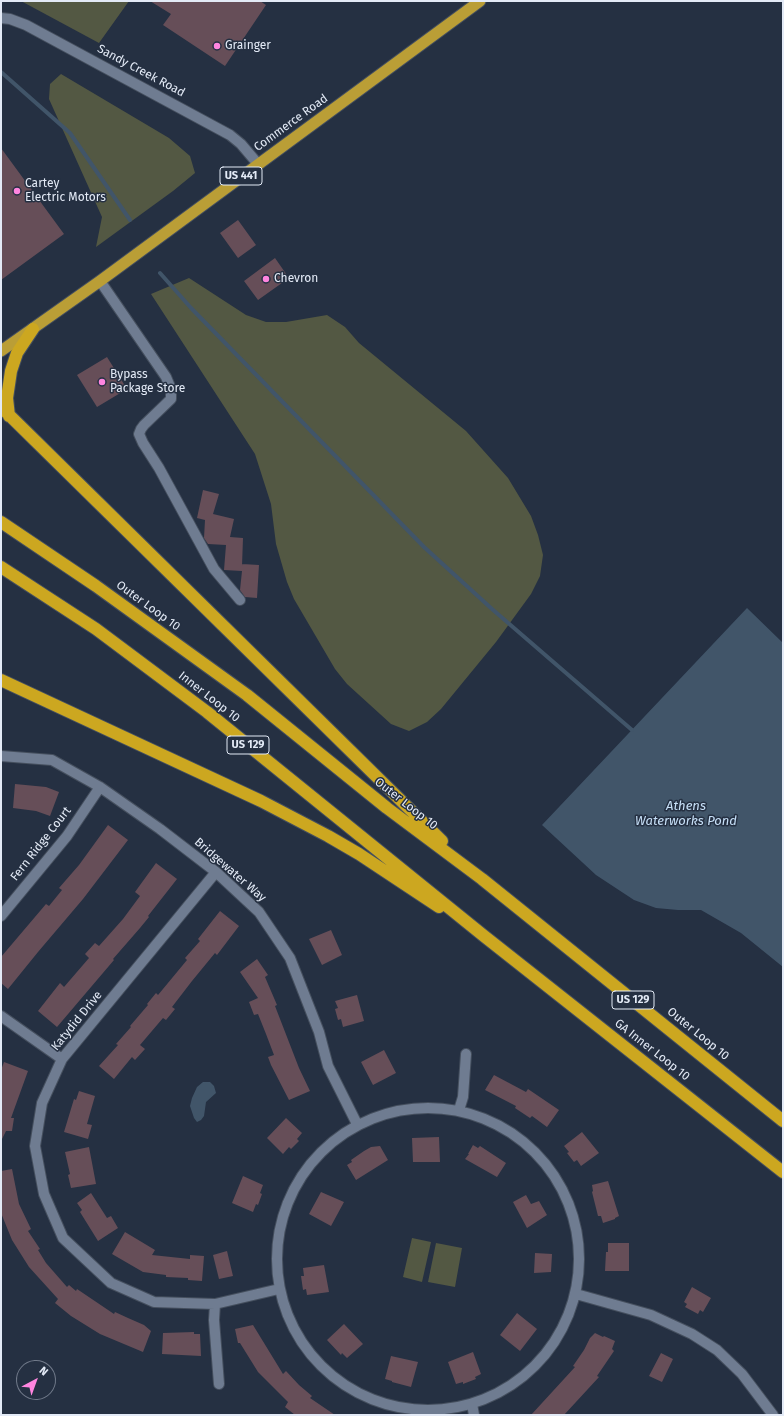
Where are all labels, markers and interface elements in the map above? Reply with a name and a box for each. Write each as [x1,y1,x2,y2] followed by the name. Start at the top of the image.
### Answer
[225,39,271,53] place label: Grainger
[212,41,222,51] marker: Grainger
[95,42,187,100] street label: Sandy Creek Road
[251,91,331,155] street label: Commerce Road
[220,167,262,185] road number: US 441
[25,177,106,205] place label: Cartey Electric Motors
[12,186,22,196] marker: Cartey Electric Motors
[274,272,318,286] place label: Chevron
[261,274,271,284] marker: Chevron
[110,368,185,396] place label: Bypass Package Store
[97,377,107,387] marker: Bypass Package Store
[113,578,183,634] street label: Outer Loop 10
[175,669,243,725] street label: Inner Loop 10
[227,736,269,754] road number: US 129
[372,775,440,833] street label: Outer Loop 10
[635,798,737,829] water label: Athens Waterworks Pond
[8,804,74,884] street label: Fern Ridge Court
[191,835,269,905] street label: Bridgewater Way
[49,988,105,1054] street label: Katydid Drive
[612,991,654,1009] road number: US 129
[664,1005,732,1063] street label: Outer Loop 10
[612,1016,692,1084] street label: GA Inner Loop 10
[16,1360,56,1400] north arrow
[37,1364,51,1379] text: N

